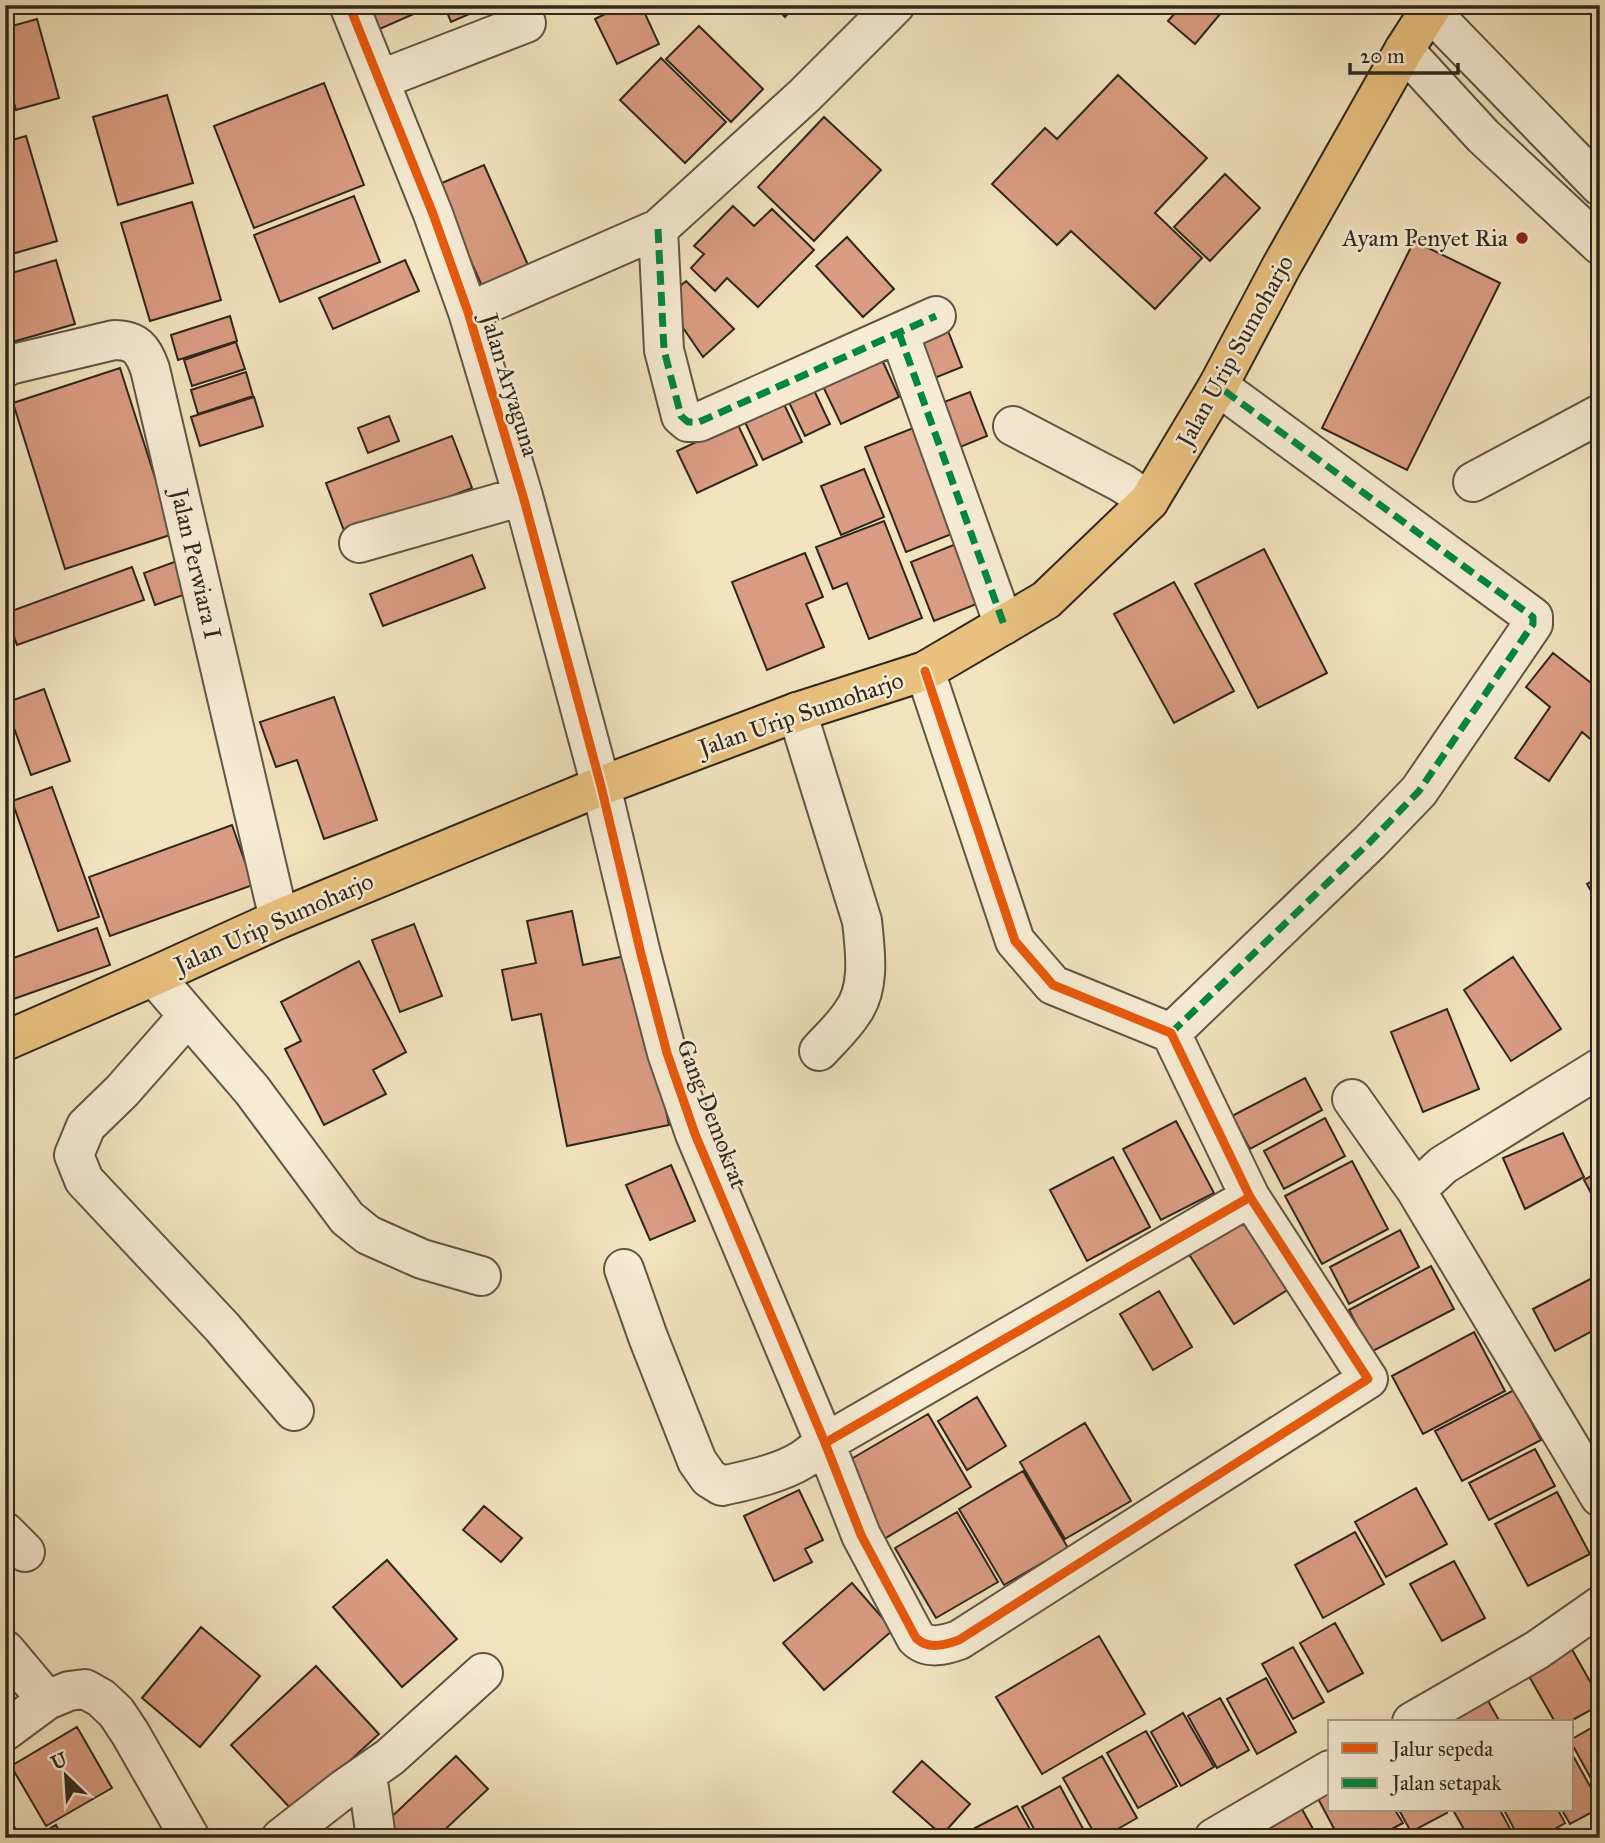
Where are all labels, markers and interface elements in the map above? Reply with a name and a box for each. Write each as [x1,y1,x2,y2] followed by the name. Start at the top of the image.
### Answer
[1350,32,1458,76] scale bar
[1360,43,1405,69] text: 20 m
[1341,223,1509,253] place label: Ayam Penyet Ria
[1514,230,1530,246] marker: Ayam Penyet Ria
[1168,250,1300,455] street label: Jalan Urip Sumoharjo
[473,307,546,461] street label: Jalan Aryaguna
[163,483,228,642] street label: Jalan Perwiara I
[692,665,907,764] street label: Jalan Urip Sumoharjo
[167,866,378,982] street label: Jalan Urip Sumoharjo
[670,1035,754,1193] street label: Gang Demokrat
[1328,1720,1574,1812] legend
[1390,1736,1493,1762] text: Jalur sepeda
[32,1742,102,1812] north arrow
[47,1747,72,1775] text: U
[1390,1770,1501,1796] text: Jalan setapak

